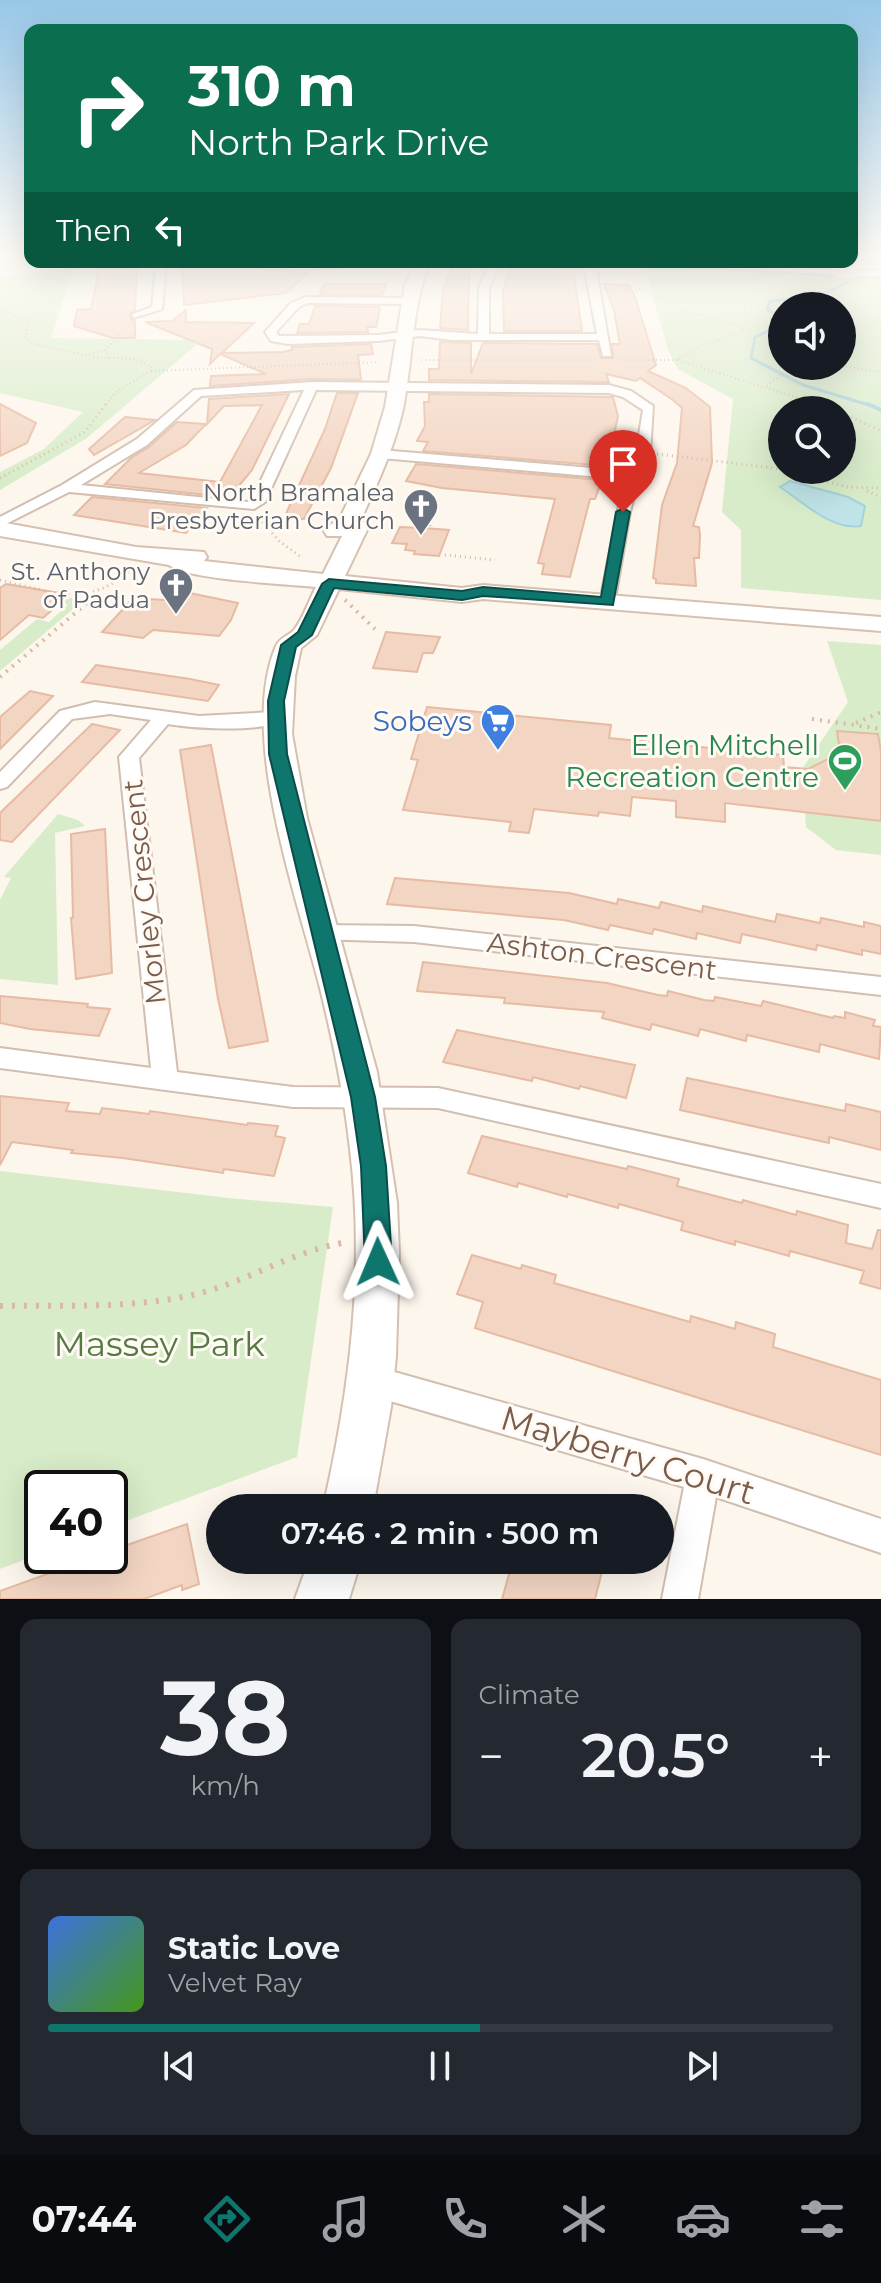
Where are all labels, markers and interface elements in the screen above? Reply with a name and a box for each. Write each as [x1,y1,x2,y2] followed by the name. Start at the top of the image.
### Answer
[188,52,356,120] text: 310 m
[56,56,160,160] icon: right
[188,120,489,164] text: North Park Drive
[148,208,192,252] icon: left
[56,212,132,249] text: Then
[768,292,856,484] map controls
[768,292,856,380] button: sound
[768,396,856,484] button: search
[589,430,657,512] pin
[601,442,645,486] icon: arrive
[149,478,395,535] place label: North Bramalea Presbyterian Church
[402,487,440,537] church icon: North Bramalea Presbyterian Church
[11,557,150,614] place label: St. Anthony of Padua
[157,566,195,616] church icon: St. Anthony of Padua
[479,702,517,752] supermarket icon: Sobeys
[373,704,472,738] place label: Sobeys
[565,728,819,794] place label: Ellen Mitchell Recreation Centre
[826,742,864,792] sports icon: Ellen Mitchell Recreation Centre
[115,778,173,1006] street label: Morley Crescent
[485,925,719,987] street label: Ashton Crescent
[336,1220,420,1304] position arrow
[53,1323,265,1365] park label: Massey Park
[496,1396,760,1514] street label: Mayberry Court
[24,1470,128,1574] speed limit sign: 40
[281,1515,599,1552] text: 07:46 · 2 min · 500 m
[160,1654,290,1781] text: 38
[479,1679,580,1711] text: Climate
[581,1719,730,1792] text: 20.5°
[479,1729,504,1783] text: −
[808,1729,833,1783] text: +
[191,1770,260,1802] text: km/h
[168,1930,340,1967] text: Static Love
[168,1967,302,1999] text: Velvet Ray
[157,2044,201,2088] icon: previous
[418,2044,462,2088] icon: pause
[680,2044,724,2088] icon: next
[199,2191,255,2247] icon: directions
[318,2191,374,2247] icon: music
[437,2191,493,2247] icon: phone
[556,2191,612,2247] icon: climate
[675,2191,731,2247] icon: car
[794,2191,850,2247] icon: filters
[31,2197,136,2241] text: 07:44

